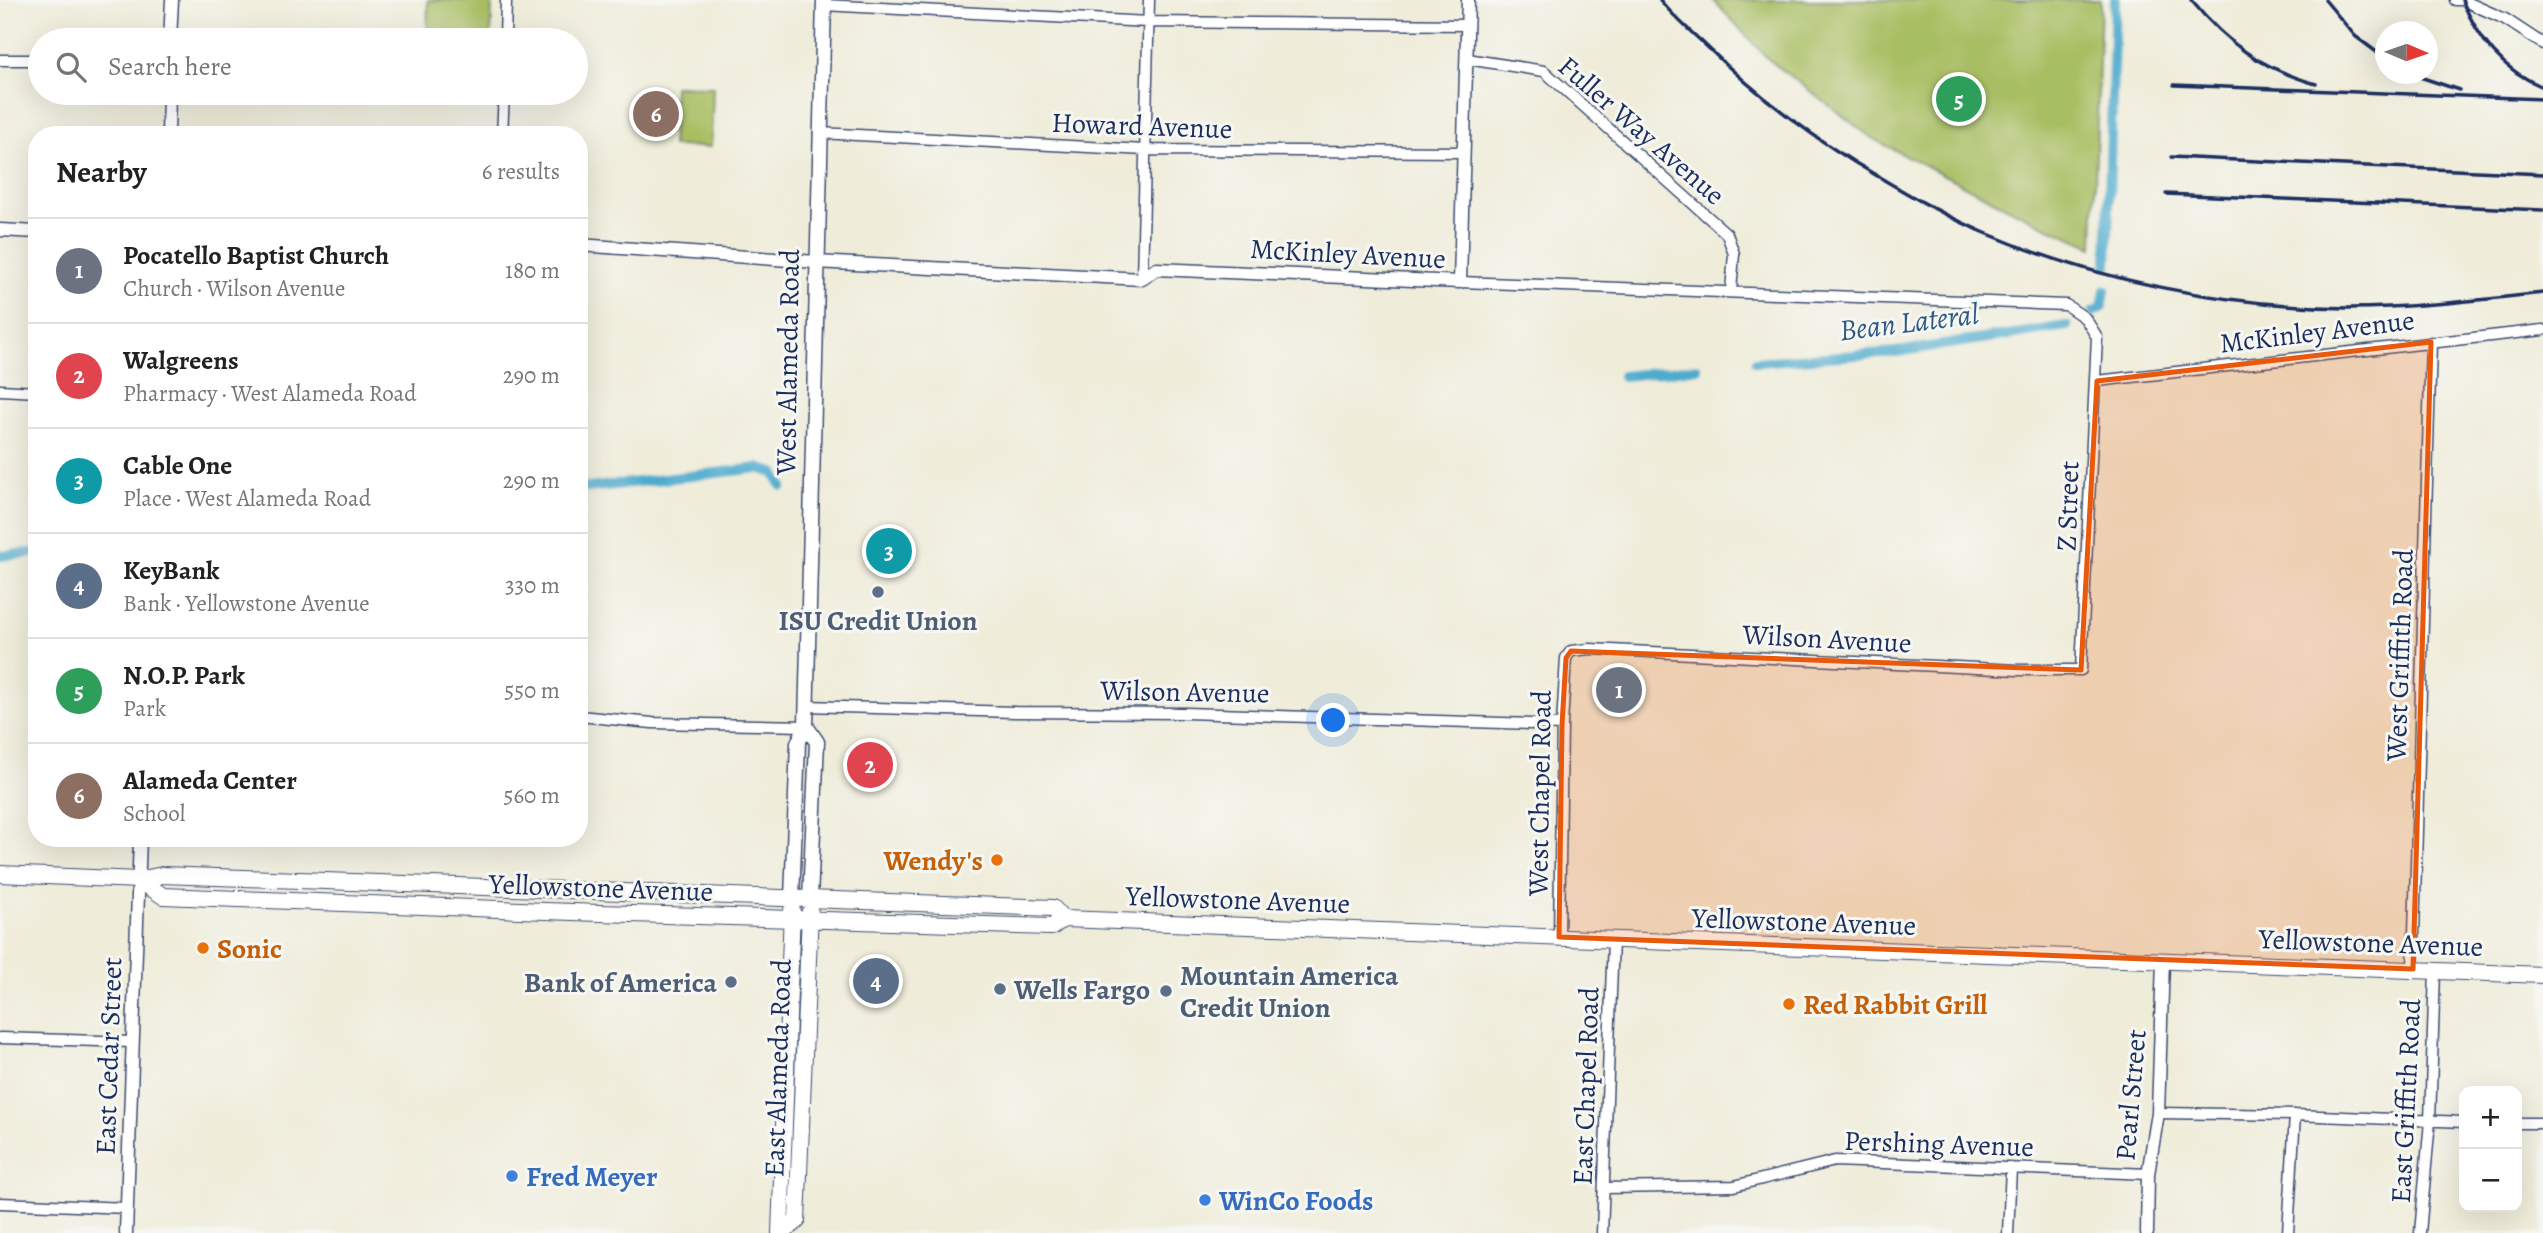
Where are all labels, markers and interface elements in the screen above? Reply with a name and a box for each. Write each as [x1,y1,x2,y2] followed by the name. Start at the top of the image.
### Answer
[2375,21,2438,84] north arrow
[28,28,588,105] search box
[52,48,90,86] icon: search
[1550,48,1733,214] street label: Fuller Way Avenue
[108,49,232,84] text: Search here
[1936,73,1982,125] pin: 5
[633,88,679,140] pin: 6
[1051,104,1233,148] street label: Howard Avenue
[56,152,147,192] text: Nearby
[482,156,560,187] text: 6 results
[1249,230,1447,278] street label: McKinley Avenue
[123,238,389,273] text: Pocatello Baptist Church
[767,248,809,476] street label: West Alameda Road
[75,255,83,286] text: 1
[505,255,560,286] text: 180 m
[123,273,345,304] text: Church · Wilson Avenue
[1837,294,1981,350] water label: Bean Lateral
[2218,301,2417,363] street label: McKinley Avenue
[123,343,239,378] text: Walgreens
[73,360,85,391] text: 2
[503,360,560,391] text: 290 m
[123,378,417,409] text: Pharmacy · West Alameda Road
[123,448,232,483] text: Cable One
[2047,460,2089,552] street label: Z Street
[74,465,84,496] text: 3
[503,465,560,496] text: 290 m
[123,483,371,514] text: Place · West Alameda Road
[866,525,912,577] pin: 3
[2377,547,2423,763] street label: West Griffith Road
[123,553,220,588] text: KeyBank
[74,570,84,601] text: 4
[505,570,560,601] text: 330 m
[870,584,886,600] marker: ISU Credit Union
[123,588,370,619] text: Bank · Yellowstone Avenue
[779,602,978,640] place label: ISU Credit Union
[1740,616,1912,662] street label: Wilson Avenue
[123,658,245,693] text: N.O.P. Park
[1596,664,1642,716] pin: 1
[1099,672,1270,712] street label: Wilson Avenue
[74,675,84,706] text: 5
[504,675,560,706] text: 550 m
[1519,689,1561,897] street label: West Chapel Road
[123,693,166,724] text: Park
[1316,703,1350,737] your location
[847,739,893,791] pin: 2
[123,763,297,798] text: Alameda Center
[74,780,84,811] text: 6
[504,780,560,811] text: 560 m
[123,798,185,829] text: School
[882,842,983,880] place label: Wendy's
[989,852,1005,868] marker: Wendy's
[487,865,714,911] street label: Yellowstone Avenue
[1124,877,1351,923] street label: Yellowstone Avenue
[1690,899,1917,945] street label: Yellowstone Avenue
[2257,920,2484,966] street label: Yellowstone Avenue
[217,930,282,968] place label: Sonic
[195,940,211,956] marker: Sonic
[853,955,899,1007] pin: 4
[87,957,131,1156] street label: East Cedar Street
[755,957,801,1178] street label: East Alameda Road
[1180,957,1399,1027] place label: Mountain America Credit Union
[524,964,717,1002] place label: Bank of America
[1013,971,1150,1009] place label: Wells Fargo
[723,974,739,990] marker: Bank of America
[992,981,1008,997] marker: Wells Fargo
[1158,983,1174,999] marker: Mountain America Credit Union
[1564,985,1608,1186] street label: East Chapel Road
[1803,986,1988,1024] place label: Red Rabbit Grill
[1781,996,1797,1012] marker: Red Rabbit Grill
[2382,997,2430,1204] street label: East Griffith Road
[2106,1028,2156,1162] street label: Pearl Street
[2459,1086,2522,1212] map controls
[2459,1086,2522,1149] button: +
[1843,1122,2034,1166] street label: Pershing Avenue
[2459,1149,2522,1212] button: −
[526,1158,658,1196] place label: Fred Meyer
[504,1168,520,1184] marker: Fred Meyer
[1218,1182,1374,1220] place label: WinCo Foods
[1197,1192,1213,1208] marker: WinCo Foods

